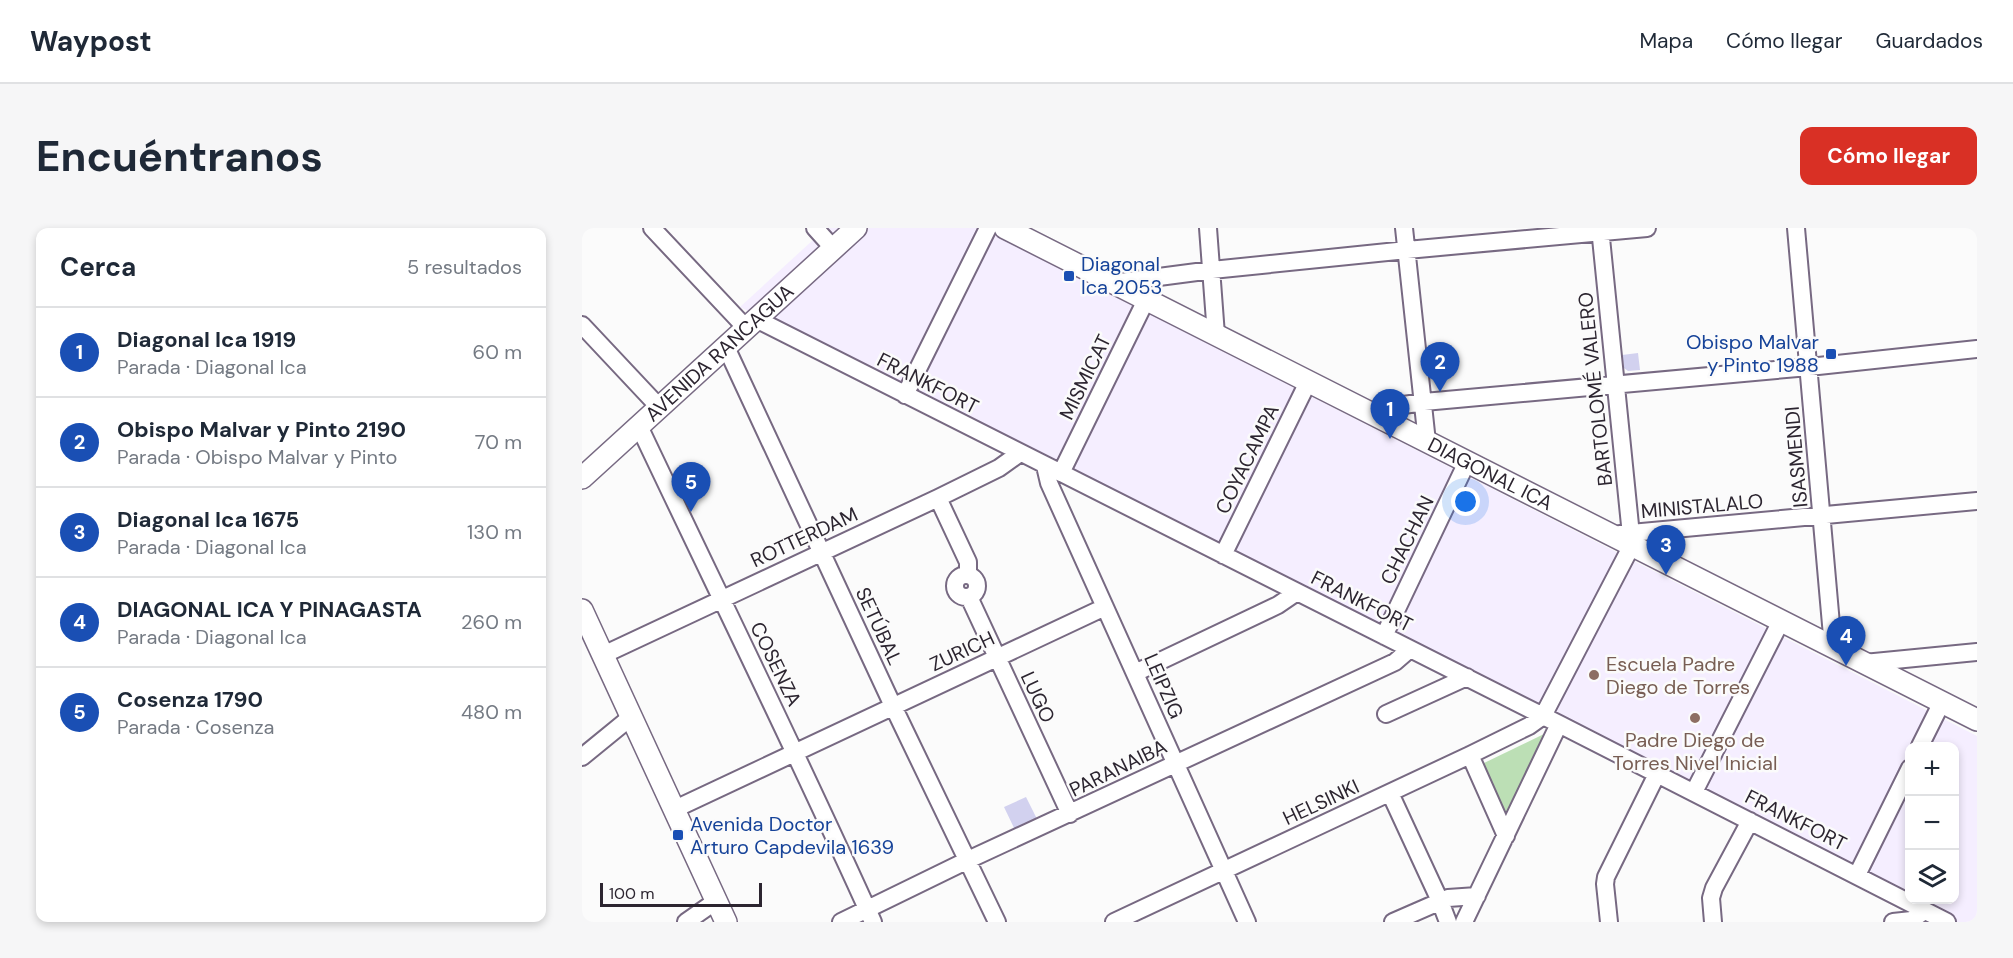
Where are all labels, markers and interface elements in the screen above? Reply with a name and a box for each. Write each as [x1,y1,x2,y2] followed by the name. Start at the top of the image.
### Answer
[30,23,152,60] text: Waypost
[1639,27,1693,55] text: Mapa
[1726,27,1843,55] text: Cómo llegar
[1876,27,1983,55] text: Guardados
[1800,127,1977,185] button: Cómo llegar
[36,129,323,184] text: Encuéntranos
[60,250,136,284] text: Cerca
[1081,251,1162,300] place label: Diagonal Ica 2053
[407,254,522,280] text: 5 resultados
[1062,269,1076,283] marker: Diagonal Ica 2053
[640,278,799,427] street label: AVENIDA RANCAGUA
[1572,291,1618,487] street label: BARTOLOMÉ VALERO
[117,325,296,354] text: Diagonal Ica 1919
[1686,329,1819,378] place label: Obispo Malvar y Pinto 1988
[1053,330,1117,424] street label: MISMICAT
[76,339,83,365] text: 1
[473,339,522,365] text: 60 m
[1420,342,1460,392] pin: 2
[873,346,983,420] street label: FRANKFORT
[1824,347,1838,361] marker: Obispo Malvar y Pinto 1988
[117,354,307,380] text: Parada · Diagonal Ica
[1370,390,1410,439] pin: 1
[1209,400,1285,518] street label: COYACAMPA
[1779,405,1813,509] street label: ISASMENDI
[117,415,406,444] text: Obispo Malvar y Pinto 2190
[74,429,85,455] text: 2
[475,429,522,455] text: 70 m
[1424,431,1557,516] street label: DIAGONAL ICA
[117,444,397,470] text: Parada · Obispo Malvar y Pinto
[672,462,710,512] pin: 5
[1451,487,1480,516] your location
[1640,488,1764,524] street label: MINISTALALO
[1374,491,1440,589] street label: CHACHAN
[746,501,862,573] street label: ROTTERDAM
[117,505,299,534] text: Diagonal Ica 1675
[73,519,86,545] text: 3
[467,519,522,545] text: 130 m
[1646,526,1686,575] pin: 3
[117,534,307,560] text: Parada · Diagonal Ica
[1307,564,1417,638] street label: FRANKFORT
[850,583,908,669] street label: SETÚBAL
[117,595,422,624] text: DIAGONAL ICA Y PINAGASTA
[73,609,86,635] text: 4
[461,609,522,635] text: 260 m
[1826,616,1866,666] pin: 4
[744,618,808,710] street label: COSENZA
[117,624,307,650] text: Parada · Diagonal Ica
[925,625,999,677] street label: ZURICH
[1138,649,1190,723] street label: LEIPZIG
[1606,651,1750,700] place label: Escuela Padre Diego de Torres
[1015,667,1061,727] street label: LUGO
[1587,668,1601,682] marker: Escuela Padre Diego de Torres
[117,685,263,714] text: Cosenza 1790
[73,699,86,725] text: 5
[461,699,522,725] text: 480 m
[1688,711,1702,725] marker: Padre Diego de Torres Nivel Inicial
[117,714,274,740] text: Parada · Cosenza
[1613,727,1777,776] place label: Padre Diego de Torres Nivel Inicial
[1065,733,1171,803] street label: PARANAIBA
[1905,742,1959,904] map controls
[1905,742,1959,796] button: +
[1279,773,1363,831] street label: HELSINKI
[1741,783,1851,857] street label: FRANKFORT
[1905,796,1959,850] button: −
[690,811,894,860] place label: Avenida Doctor Arturo Capdevila 1639
[671,828,685,842] marker: Avenida Doctor Arturo Capdevila 1639
[1905,850,1959,904] button: layers
[600,880,762,908] scale bar
[609,883,654,904] text: 100 m

